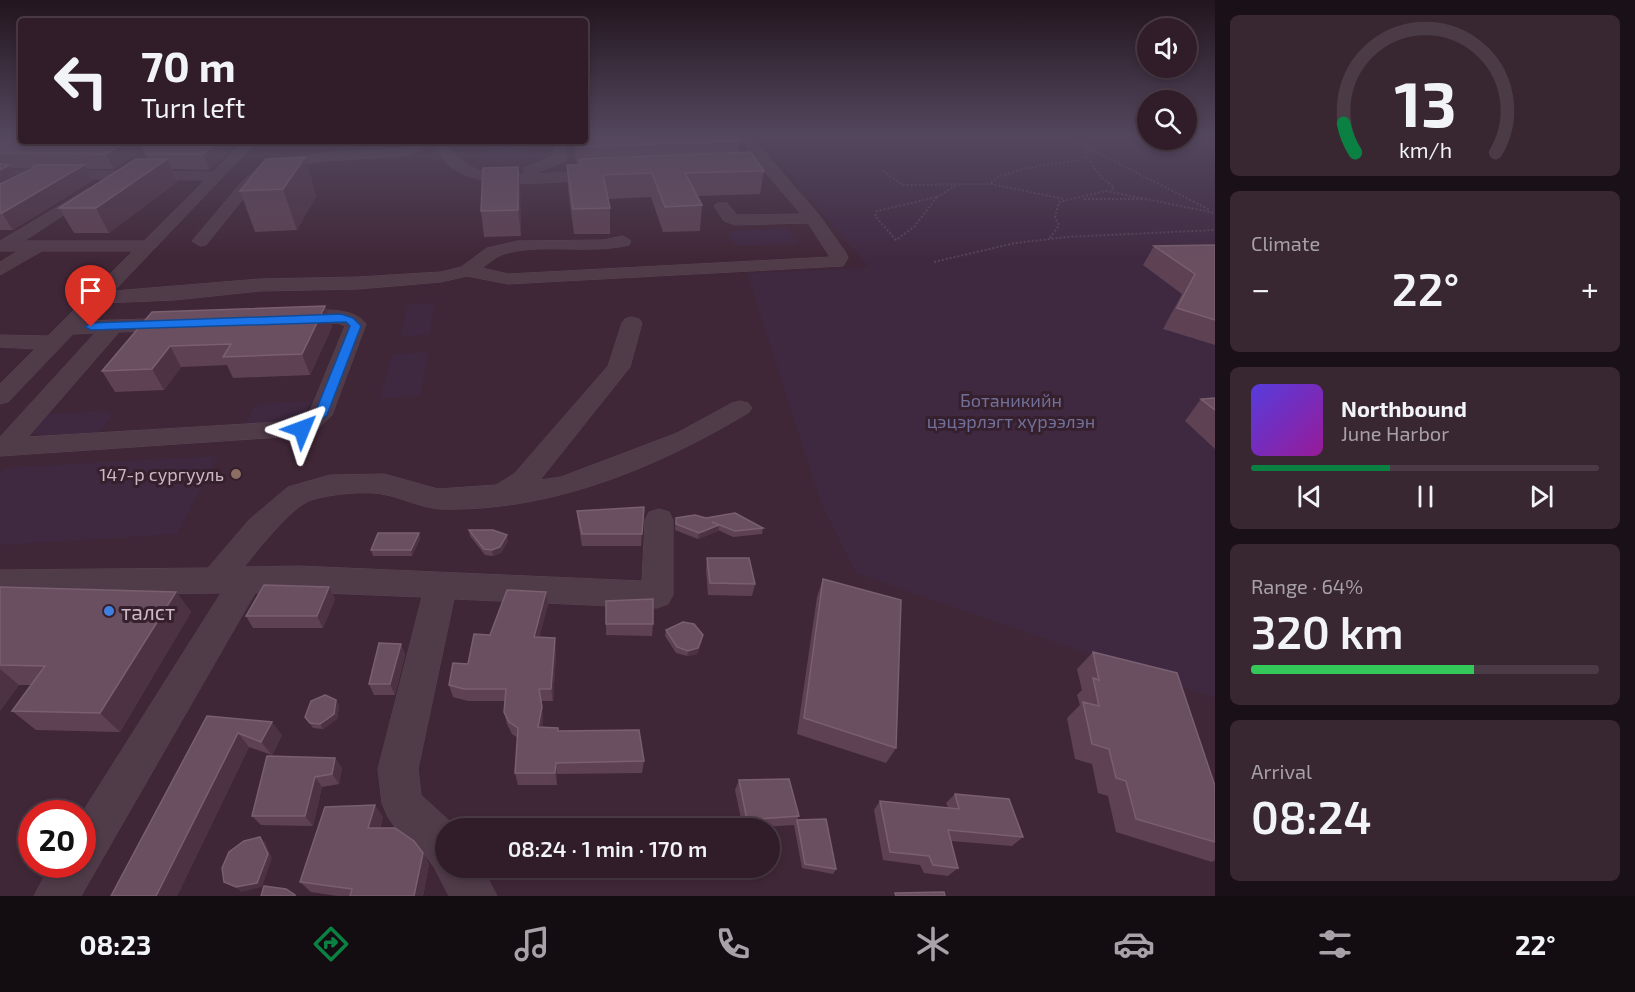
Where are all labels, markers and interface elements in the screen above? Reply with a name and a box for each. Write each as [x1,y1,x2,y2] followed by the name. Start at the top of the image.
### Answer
[1137,18,1197,150] map controls
[1137,18,1197,78] button: sound
[141,40,236,90] text: 70 m
[42,42,120,120] icon: left
[1394,65,1456,140] text: 13
[1137,90,1197,150] button: search
[141,91,245,123] text: Turn left
[1398,137,1452,162] text: km/h
[1251,231,1320,255] text: Climate
[1392,261,1459,315] text: 22°
[65,265,116,327] pin
[1251,268,1270,308] text: −
[1581,268,1599,308] text: +
[74,274,107,307] icon: arrive
[927,389,1095,432] park label: Ботаникийн цэцэрлэгт хүрээлэн
[1341,395,1467,421] text: Northbound
[270,397,334,461] position arrow
[1341,421,1449,445] text: June Harbor
[99,463,224,485] place label: 147-р сургууль
[229,467,243,481] marker: 147-р сургууль
[1293,480,1326,513] icon: previous
[1409,480,1442,513] icon: pause
[1525,480,1558,513] icon: next
[1251,574,1363,598] text: Range · 64%
[121,599,175,624] place label: талст
[102,604,116,618] marker: талст
[1251,604,1404,658] text: 320 km
[1251,759,1312,783] text: Arrival
[1251,789,1372,843] text: 08:24
[18,800,96,878] speed limit sign: 20
[508,835,707,861] text: 08:24 · 1 min · 170 m
[310,923,352,965] icon: directions
[511,923,553,965] icon: music
[712,923,754,965] icon: phone
[912,923,954,965] icon: climate
[1113,923,1155,965] icon: car
[1314,923,1356,965] icon: filters
[79,928,151,960] text: 08:23
[1515,928,1556,960] text: 22°

